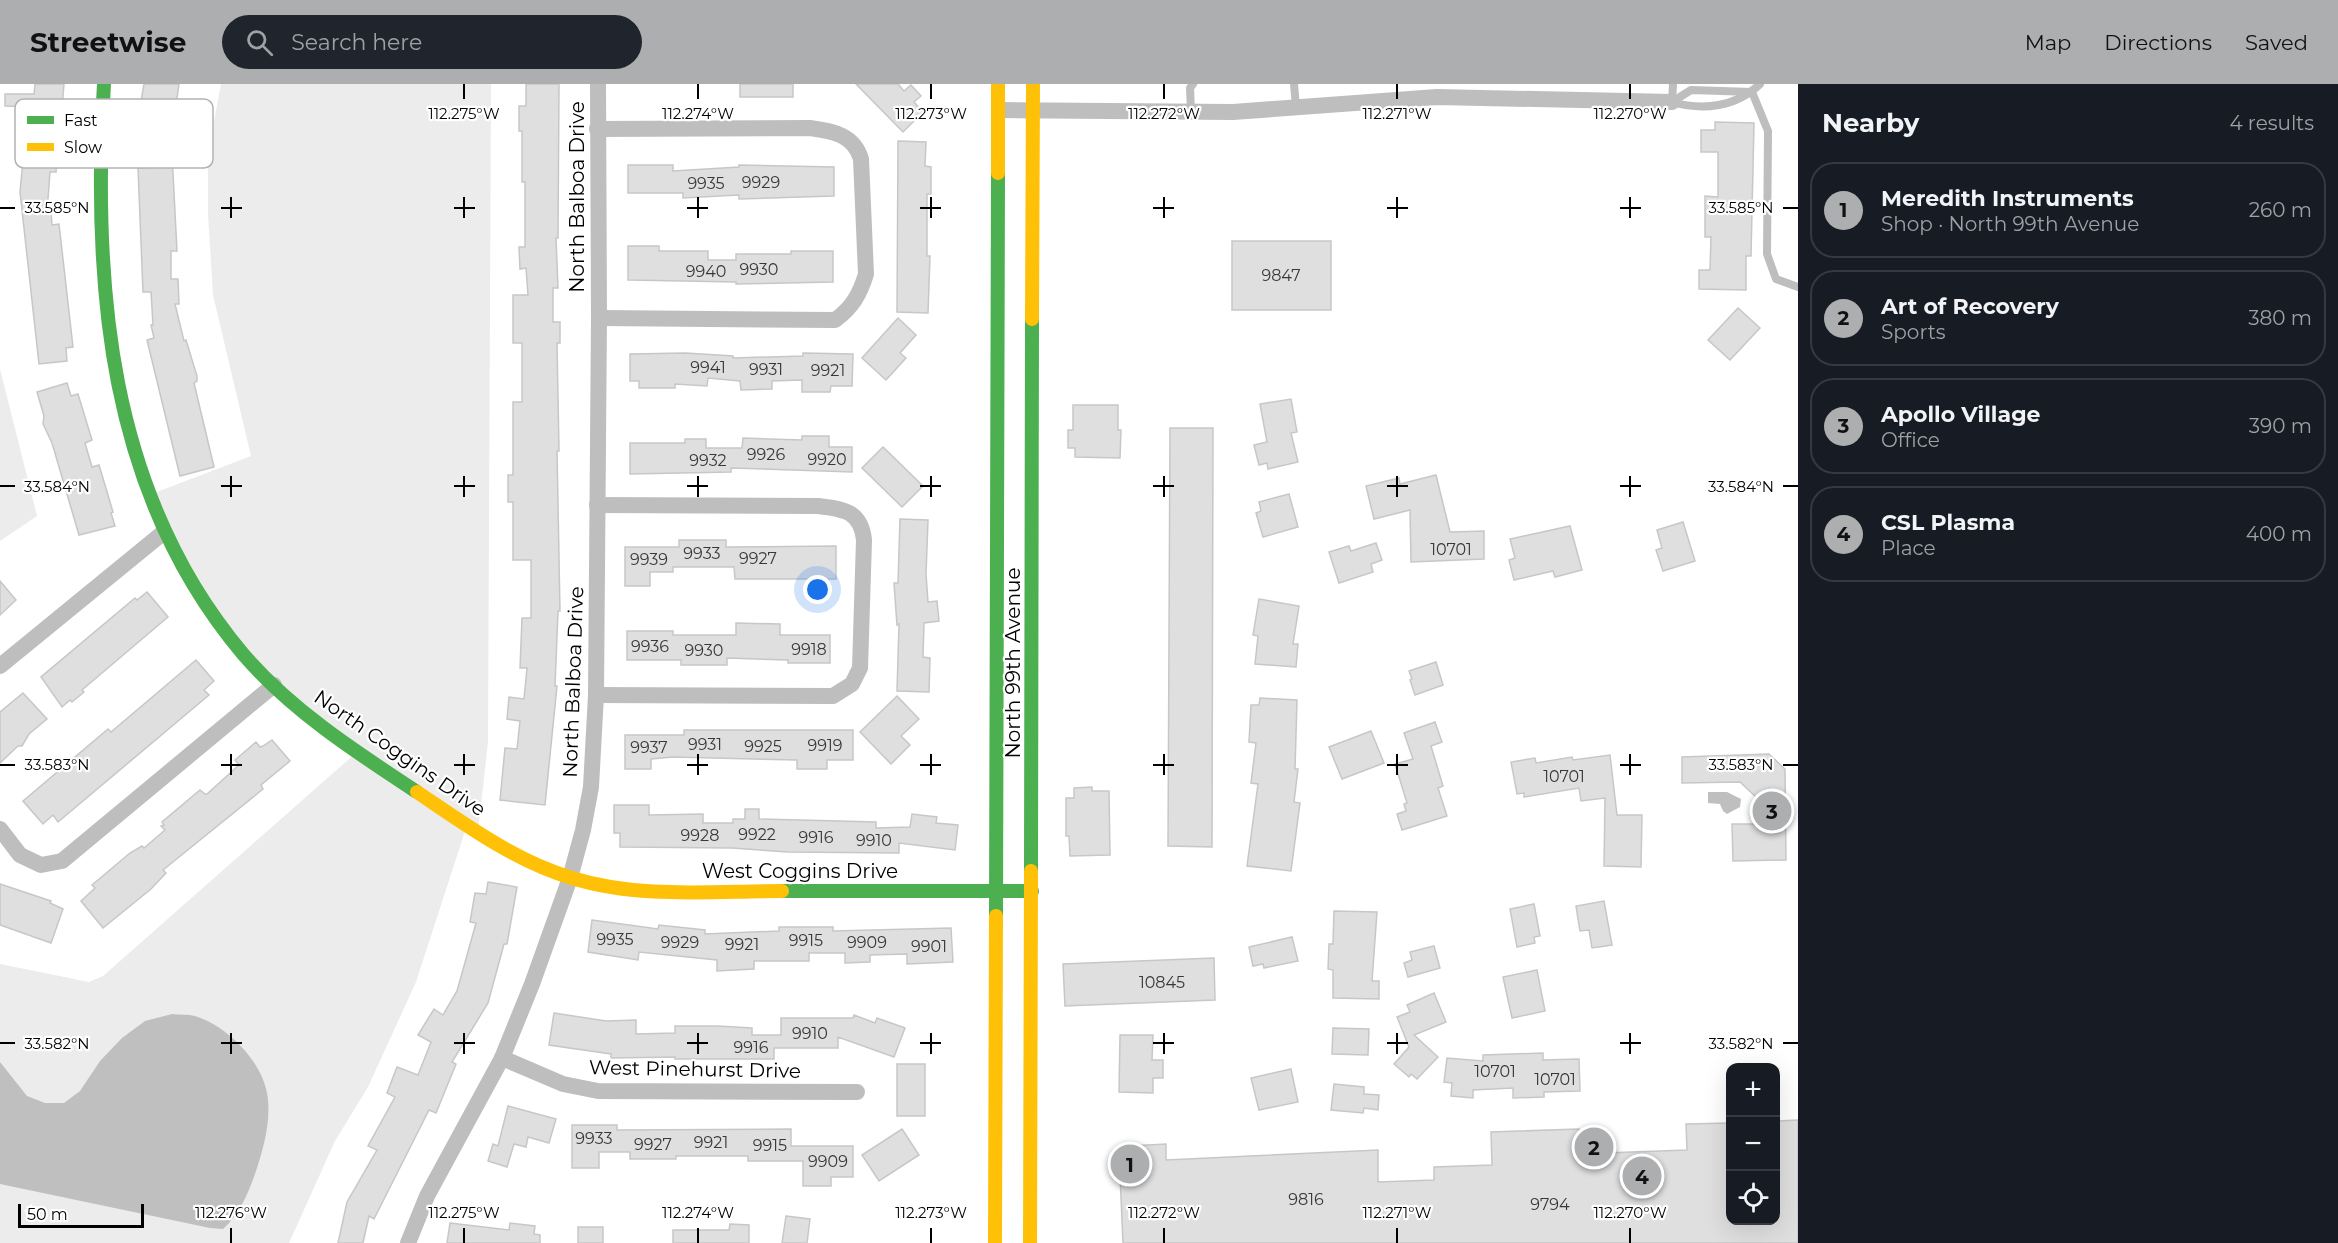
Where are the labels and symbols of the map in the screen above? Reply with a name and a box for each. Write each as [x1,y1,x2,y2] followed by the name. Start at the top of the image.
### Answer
[15,99,213,168] legend
[565,101,589,293] street label: North Balboa Drive
[428,104,500,123] text: 112.275°W
[662,104,734,123] text: 112.274°W
[895,104,967,123] text: 112.273°W
[1128,104,1200,123] text: 112.272°W
[1362,104,1432,123] text: 112.271°W
[1593,104,1667,123] text: 112.270°W
[64,111,98,130] text: Fast
[64,138,102,157] text: Slow
[742,173,780,192] house number: 9929
[687,174,725,193] house number: 9935
[25,198,89,217] text: 33.585°N
[1709,198,1773,217] text: 33.585°N
[740,260,778,279] house number: 9930
[686,262,726,281] house number: 9940
[1261,266,1301,285] house number: 9847
[690,358,726,377] house number: 9941
[749,360,783,379] house number: 9931
[811,361,845,380] house number: 9921
[747,445,785,464] house number: 9926
[807,450,847,469] house number: 9920
[689,451,727,470] house number: 9932
[24,477,90,496] text: 33.584°N
[1708,477,1774,496] text: 33.584°N
[1430,540,1472,559] house number: 10701
[683,544,721,563] house number: 9933
[739,549,777,568] house number: 9927
[630,550,668,569] house number: 9939
[1001,568,1025,758] street label: North 99th Avenue
[803,575,832,604] your location
[558,586,588,778] street label: North Balboa Drive
[631,637,669,656] house number: 9936
[791,640,827,659] house number: 9918
[685,641,723,660] house number: 9930
[310,685,490,821] street label: North Coggins Drive
[688,735,722,754] house number: 9931
[807,736,843,755] house number: 9919
[744,737,782,756] house number: 9925
[630,738,668,757] house number: 9937
[25,755,89,774] text: 33.583°N
[1709,755,1773,774] text: 33.583°N
[1543,767,1585,786] house number: 10701
[1752,788,1792,834] pin: 3
[738,825,776,844] house number: 9922
[681,826,719,845] house number: 9928
[798,828,834,847] house number: 9916
[856,831,892,850] house number: 9910
[702,859,898,883] street label: West Coggins Drive
[596,930,634,949] house number: 9935
[789,931,823,950] house number: 9915
[661,933,699,952] house number: 9929
[847,933,887,952] house number: 9909
[725,935,759,954] house number: 9921
[911,937,947,956] house number: 9901
[1139,973,1185,992] house number: 10845
[792,1024,828,1043] house number: 9910
[24,1034,90,1053] text: 33.582°N
[1708,1034,1774,1053] text: 33.582°N
[733,1038,769,1057] house number: 9916
[589,1055,801,1083] street label: West Pinehurst Drive
[1474,1062,1516,1081] house number: 10701
[1534,1070,1576,1089] house number: 10701
[1574,1124,1614,1170] pin: 2
[575,1129,613,1148] house number: 9933
[694,1133,728,1152] house number: 9921
[634,1135,672,1154] house number: 9927
[753,1136,787,1155] house number: 9915
[1110,1142,1150,1186] pin: 1
[808,1152,848,1171] house number: 9909
[1622,1154,1662,1198] pin: 4
[1288,1190,1324,1209] house number: 9816
[1530,1195,1570,1214] house number: 9794
[18,1201,144,1228] scale bar
[195,1203,267,1222] text: 112.276°W
[428,1203,500,1222] text: 112.275°W
[662,1203,734,1222] text: 112.274°W
[895,1203,967,1222] text: 112.273°W
[1128,1203,1200,1222] text: 112.272°W
[1362,1203,1432,1222] text: 112.271°W
[1593,1203,1667,1222] text: 112.270°W

